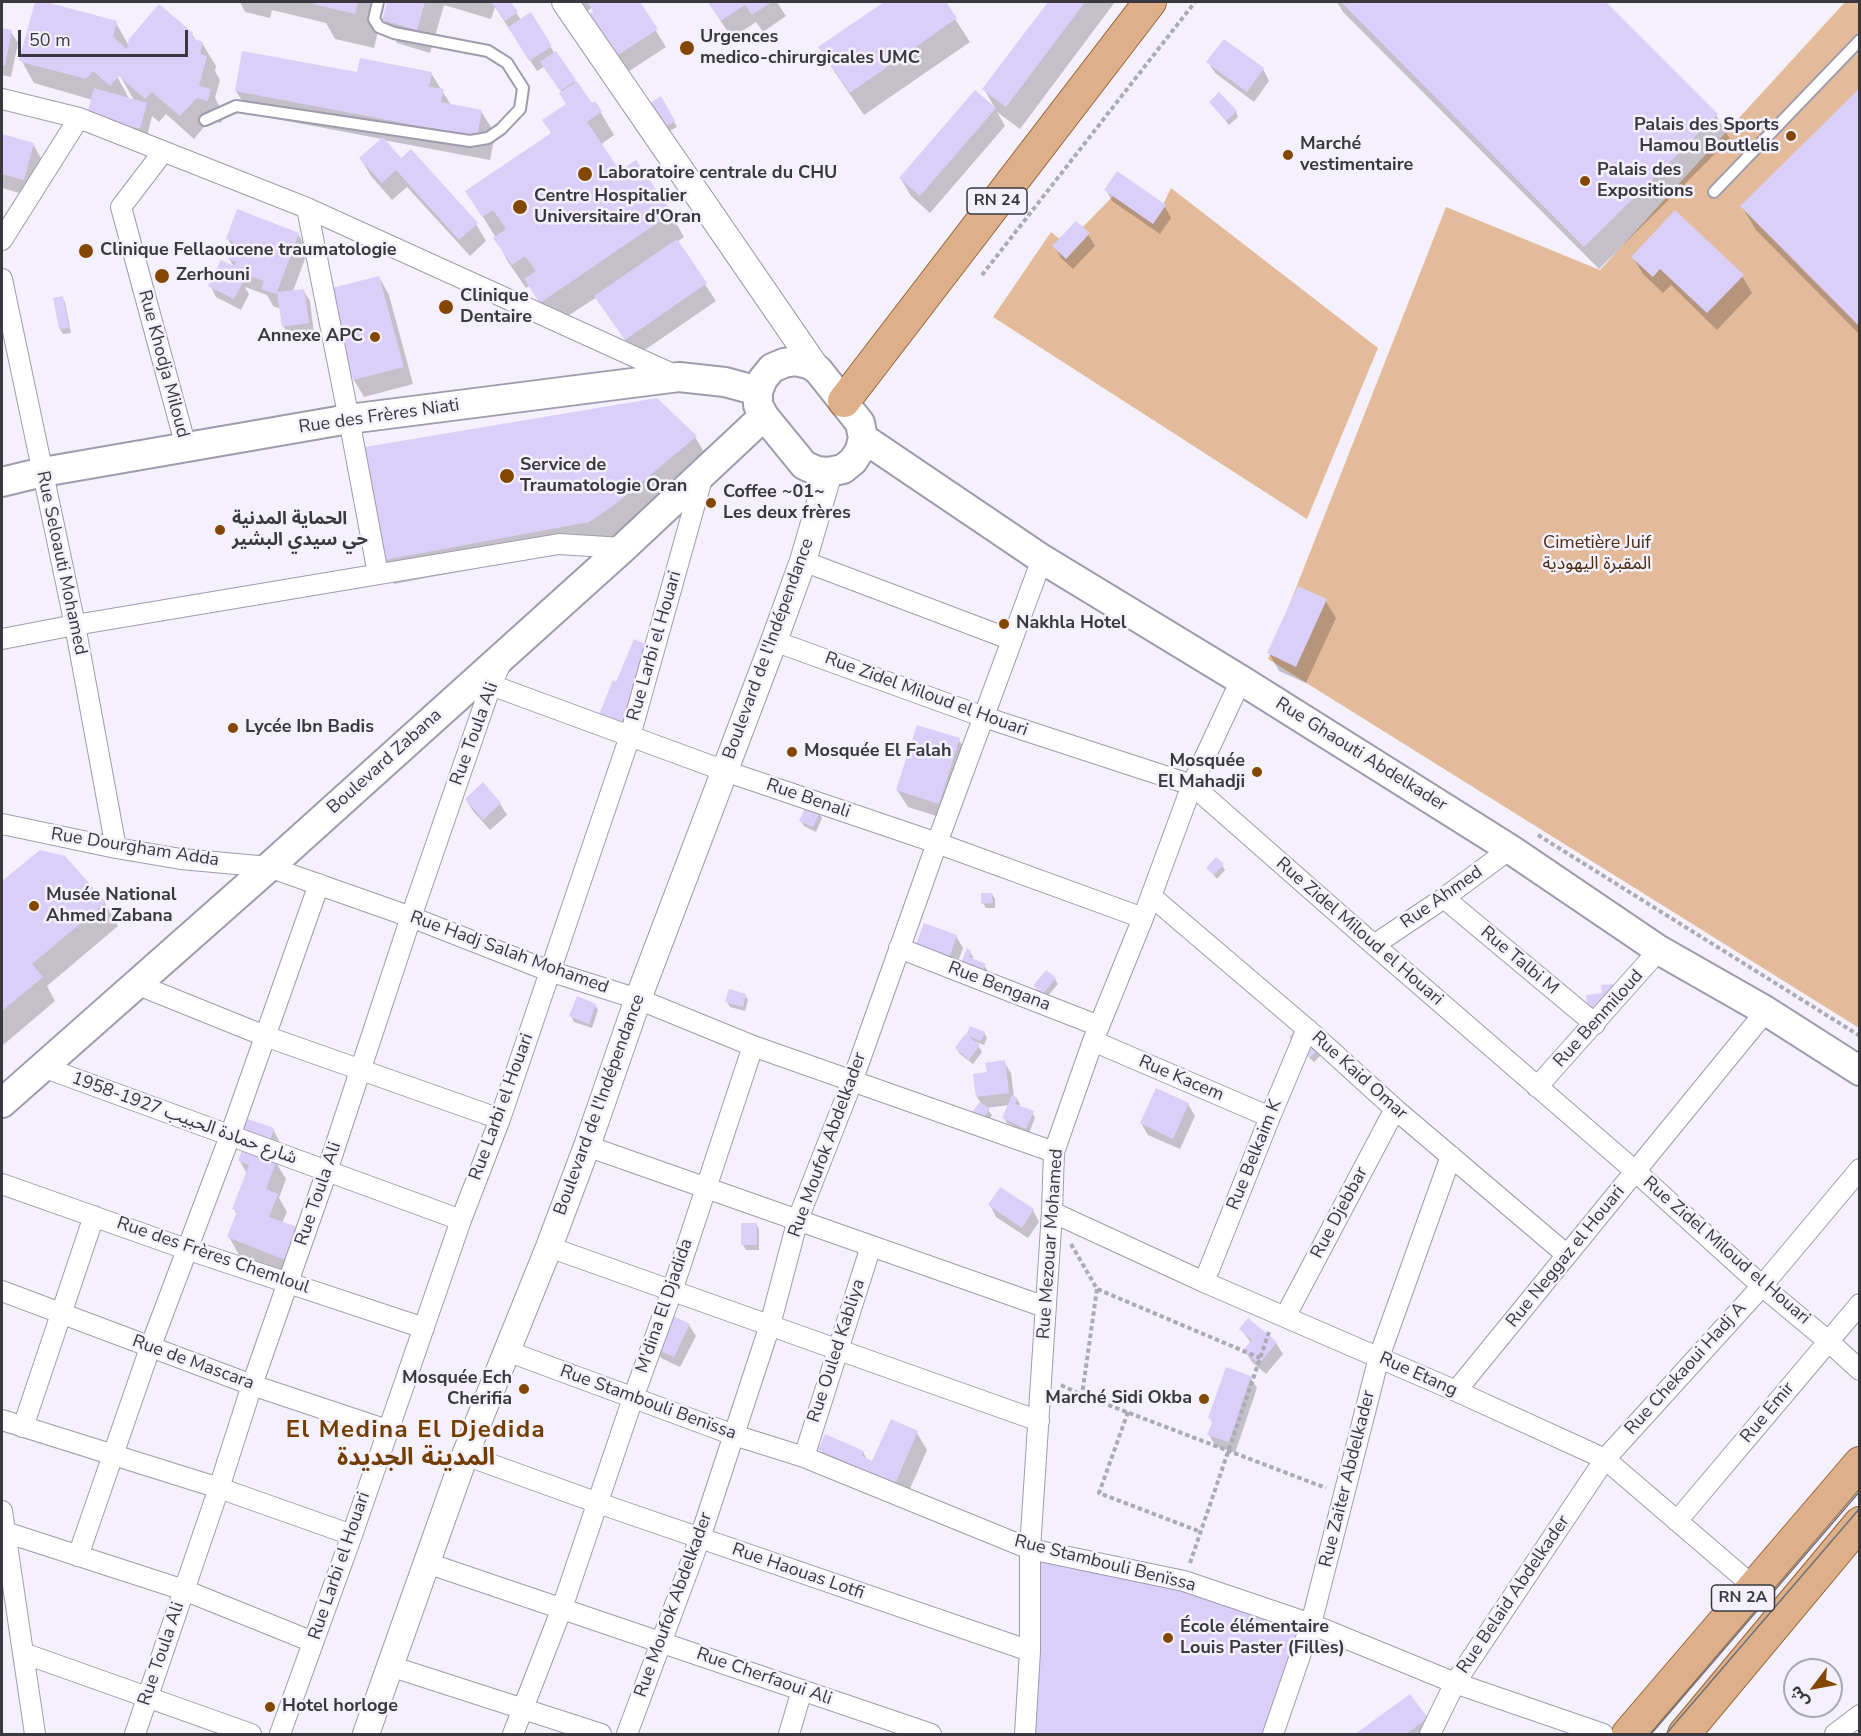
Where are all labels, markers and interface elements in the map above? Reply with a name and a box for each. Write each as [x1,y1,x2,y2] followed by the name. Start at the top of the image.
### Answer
[21,18,190,56] scale bar
[700,27,920,70] place label: Urgences medico-chirurgicales UMC
[29,28,71,52] text: 50 m
[678,39,696,57] marker: Urgences medico-chirurgicales UMC
[1634,115,1779,158] place label: Palais des Sports Hamou Boutlelis
[1784,129,1798,143] marker: Palais des Sports Hamou Boutlelis
[1300,134,1413,176] place label: Marché vestimentaire
[1281,148,1295,162] marker: Marché vestimentaire
[1597,160,1693,202] place label: Palais des Expositions
[598,163,837,185] place label: Laboratoire centrale du CHU
[576,165,594,183] marker: Laboratoire centrale du CHU
[1578,174,1592,188] marker: Palais des Expositions
[534,186,701,228] place label: Centre Hospitalier Universitaire d'Oran
[967,188,1027,214] road number: RN 24
[511,198,529,216] marker: Centre Hospitalier Universitaire d'Oran
[100,240,397,262] place label: Clinique Fellaoucene traumatologie
[77,242,95,260] marker: Clinique Fellaoucene traumatologie
[176,265,250,287] place label: Zerhouni
[153,267,171,285] marker: Zerhouni
[460,286,532,328] place label: Clinique Dentaire
[133,288,193,440] street label: Rue Khodja Miloud
[437,298,455,316] marker: Clinique Dentaire
[257,326,363,348] place label: Annexe APC
[368,330,382,344] marker: Annexe APC
[297,395,461,439] street label: Rue des Frères Niati
[520,455,687,498] place label: Service de Traumatologie Oran
[498,467,516,485] marker: Service de Traumatologie Oran
[31,469,91,657] street label: Rue Seloauti Mohamed
[723,482,851,524] place label: Coffee ~01~ Les deux frères
[704,496,718,510] marker: Coffee ~01~ Les deux frères
[232,509,368,552] place label: الحماية المدنية حي سيدي البشير
[213,523,227,537] marker: الحماية المدنية حي سيدي البشير
[1543,533,1651,576] park label: Cimetière Juif المقبرة اليهودية
[719,536,819,762] street label: Boulevard de l'Indépendance
[623,569,687,723] street label: Rue Larbi el Houari
[1016,613,1126,635] place label: Nakhla Hotel
[997,617,1011,631] marker: Nakhla Hotel
[821,648,1031,742] street label: Rue Zidel Miloud el Houari
[446,680,504,788] street label: Rue Toula Ali
[1271,693,1451,817] street label: Rue Ghaouti Abdelkader
[323,705,447,819] street label: Boulevard Zabana
[245,717,374,739] place label: Lycée Ibn Badis
[226,721,240,735] marker: Lycée Ibn Badis
[804,741,951,763] place label: Mosquée El Falah
[785,745,799,759] marker: Mosquée El Falah
[1158,751,1245,794] place label: Mosquée El Mahadji
[1250,765,1264,779] marker: Mosquée El Mahadji
[763,775,853,823] street label: Rue Benali
[49,824,221,872] street label: Rue Dourgham Adda
[1271,853,1447,1011] street label: Rue Zidel Miloud el Houari
[1397,862,1487,934] street label: Rue Ahmed
[46,885,176,928] place label: Musée National Ahmed Zabana
[27,899,41,913] marker: Musée National Ahmed Zabana
[407,907,611,999] street label: Rue Hadj Salah Mohamed
[1476,922,1562,1000] street label: Rue Talbi M
[945,958,1053,1016] street label: Rue Bengana
[1550,966,1648,1072] street label: Rue Benmiloud
[550,992,650,1218] street label: Boulevard de l'Indépendance
[1307,1027,1411,1125] street label: Rue Kaid Omar
[465,1031,539,1183] street label: Rue Larbi el Houari
[784,1050,872,1240] street label: Rue Moufok Abdelkader
[1135,1051,1227,1107] street label: Rue Kacem
[68,1068,300,1170] street label: شارع حمادة الحبيب 1927-1958
[1223,1097,1287,1213] street label: Rue Belkaim K
[291,1139,347,1249] street label: Rue Toula Ali
[1034,1148,1068,1340] street label: Rue Mezouar Mohamed
[1307,1164,1373,1262] street label: Rue Djebbar
[1638,1172,1814,1330] street label: Rue Zidel Miloud el Houari
[1502,1182,1630,1332] street label: Rue Neggaz el Houari
[114,1213,312,1299] street label: Rue des Frères Chemloul
[632,1236,698,1376] street label: M'dina El Djadida
[804,1277,870,1425] street label: Rue Ouled Kabliya
[1621,1298,1751,1440] street label: Rue Chekaoui Hadj A
[129,1331,257,1395] street label: Rue de Mascara
[1376,1348,1460,1402] street label: Rue Etang
[557,1361,739,1445] street label: Rue Stambouli Benïssa
[402,1368,512,1410] place label: Mosquée Ech Cherifia
[1736,1378,1800,1448] street label: Rue Emir
[517,1382,531,1396] marker: Mosquée Ech Cherifia
[1045,1388,1192,1410] place label: Marché Sidi Okba
[1316,1388,1380,1570] street label: Rue Zaiter Abdelkader
[1197,1392,1211,1406] marker: Marché Sidi Okba
[286,1417,546,1473] district label: El Medina El Djedida المدينة الجديدة
[305,1489,375,1643] street label: Rue Larbi el Houari
[630,1510,718,1700] street label: Rue Moufok Abdelkader
[1453,1512,1575,1678] street label: Rue Belaid Abdelkader
[1012,1531,1198,1597] street label: Rue Stambouli Benïssa
[729,1539,867,1605] street label: Rue Haouas Lotfi
[1712,1585,1774,1611] road number: RN 2A
[134,1599,190,1709] street label: Rue Toula Ali
[1180,1617,1345,1660] place label: École élémentaire Louis Paster (Filles)
[1161,1631,1175,1645] marker: École élémentaire Louis Paster (Filles)
[693,1644,835,1710] street label: Rue Cherfaoui Ali
[1783,1658,1843,1718] north arrow
[1784,1681,1815,1712] text: ش
[282,1696,398,1718] place label: Hotel horloge
[263,1700,277,1714] marker: Hotel horloge

